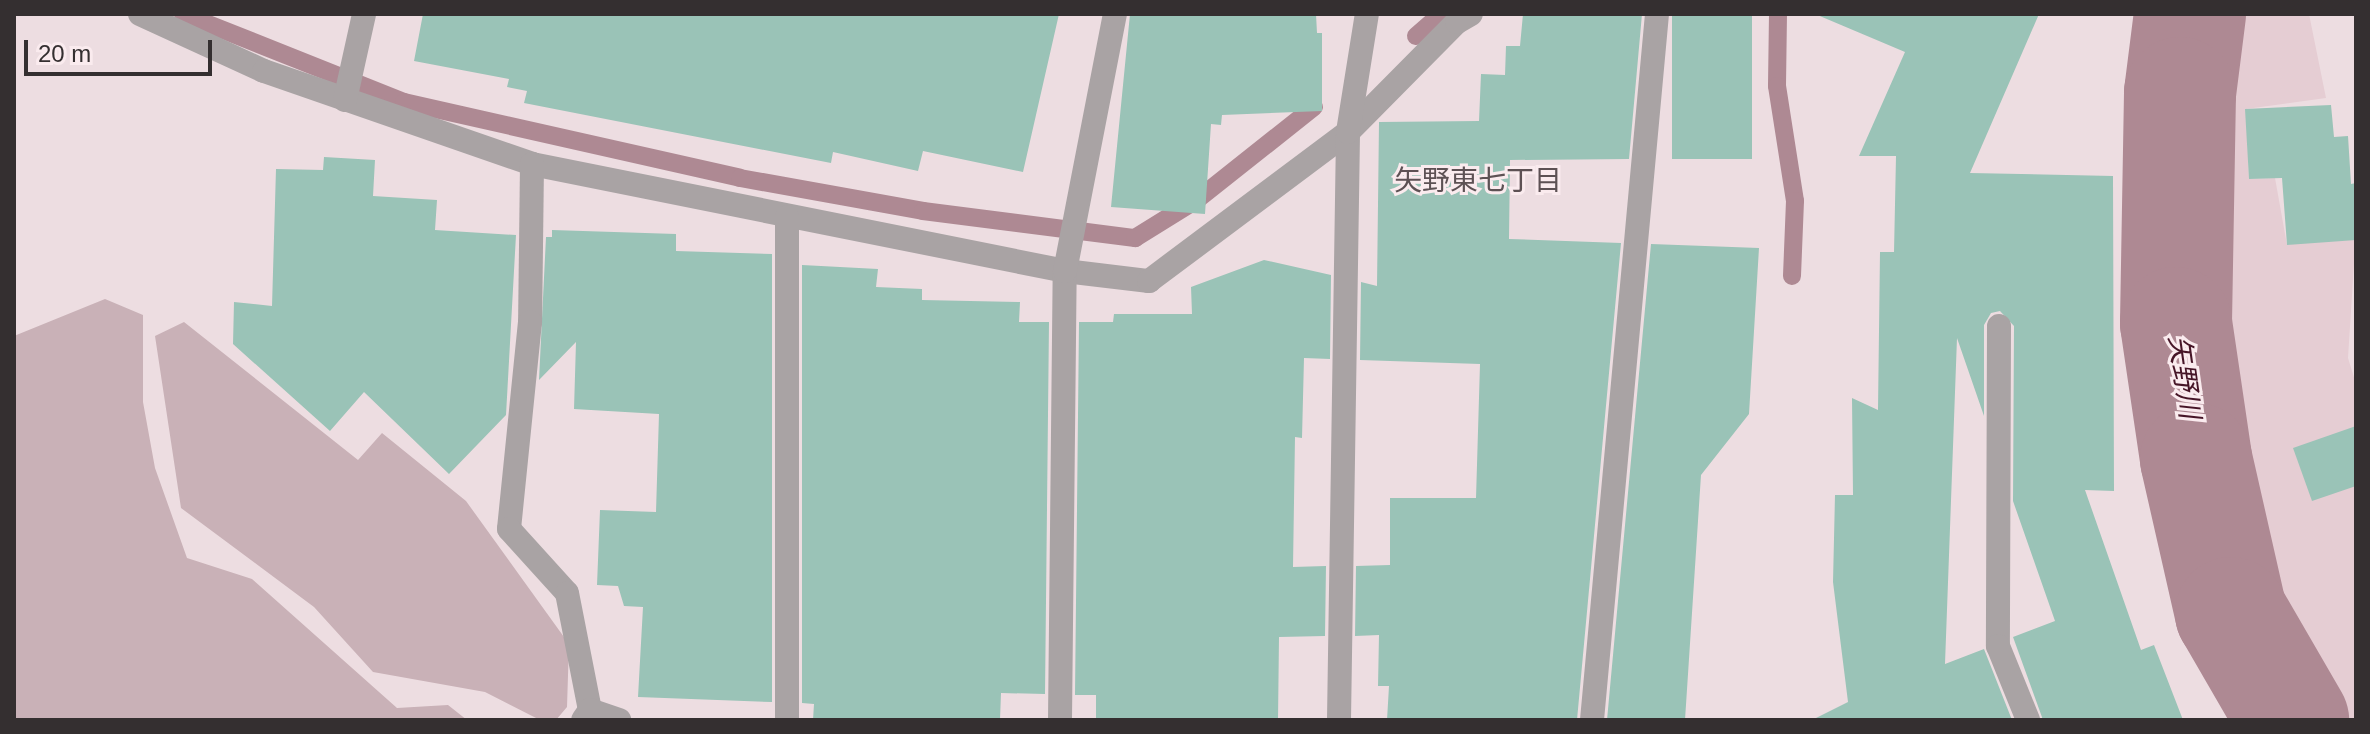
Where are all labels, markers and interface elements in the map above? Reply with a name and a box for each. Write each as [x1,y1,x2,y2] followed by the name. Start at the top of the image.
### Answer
[28,24,216,74] scale bar
[38,40,91,67] text: 20 m
[1394,164,1562,198] district label: 矢野東七丁目
[2162,333,2206,421] water label: 矢野川

